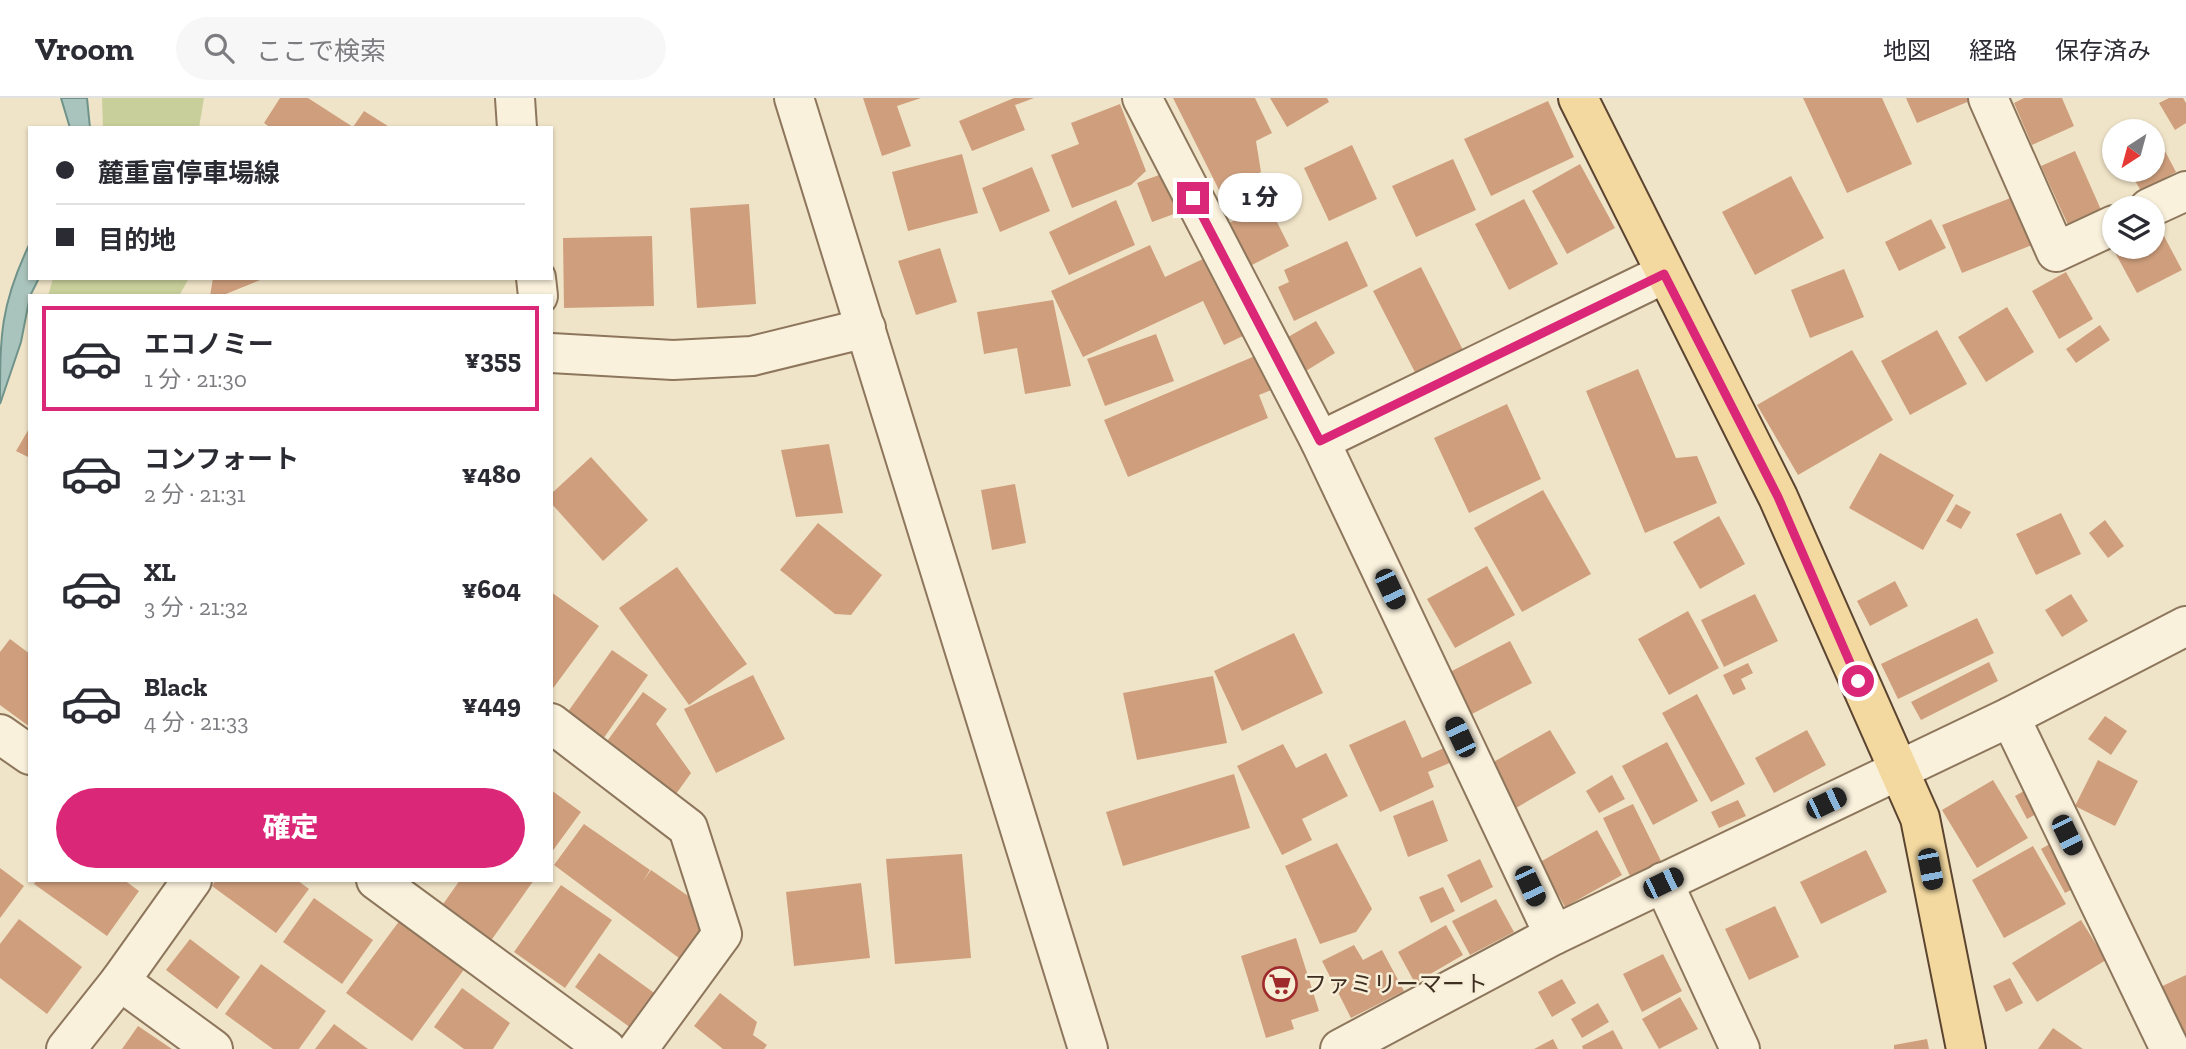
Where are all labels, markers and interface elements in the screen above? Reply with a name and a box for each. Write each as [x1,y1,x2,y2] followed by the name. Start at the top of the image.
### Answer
[176,17,666,80] search box
[35,29,134,68] text: Vroom
[200,29,238,67] icon: search
[256,35,386,67] text: ここで検索
[1883,36,1931,65] text: 地図
[1969,36,2017,65] text: 経路
[2055,36,2151,65] text: 保存済み
[2102,119,2165,182] north arrow
[2102,119,2165,259] map controls
[98,157,280,189] text: 麓重富停車場線
[1218,174,1302,222] callout: 1 分
[1177,182,1209,214] route end
[1242,183,1278,211] text: 1 分
[2102,196,2165,259] button: layers
[98,224,176,256] text: 目的地
[60,327,123,390] icon: car
[144,328,274,360] text: エコノミー
[465,343,521,375] text: ¥355
[144,365,247,393] text: 1 分 · 21:30
[60,442,123,505] icon: car
[144,443,299,475] text: コンフォート
[462,458,521,490] text: ¥480
[144,480,246,508] text: 2 分 · 21:31
[144,556,176,588] text: XL
[60,557,123,620] icon: car
[1372,566,1409,612] car
[462,573,521,605] text: ¥604
[144,593,248,621] text: 3 分 · 21:32
[1842,665,1874,697] route start
[144,671,207,703] text: Black
[60,672,123,735] icon: car
[462,688,521,720] text: ¥449
[144,708,248,736] text: 4 分 · 21:33
[1442,714,1479,760] car
[1803,784,1850,822] car
[56,788,525,868] button: 確定
[2049,812,2086,858] car
[1916,846,1945,892] car
[1512,863,1549,909] car
[1640,864,1687,902] car
[1261,965,1299,1003] supermarket icon: ファミリーマート
[1304,970,1488,998] place label: ファミリーマート

